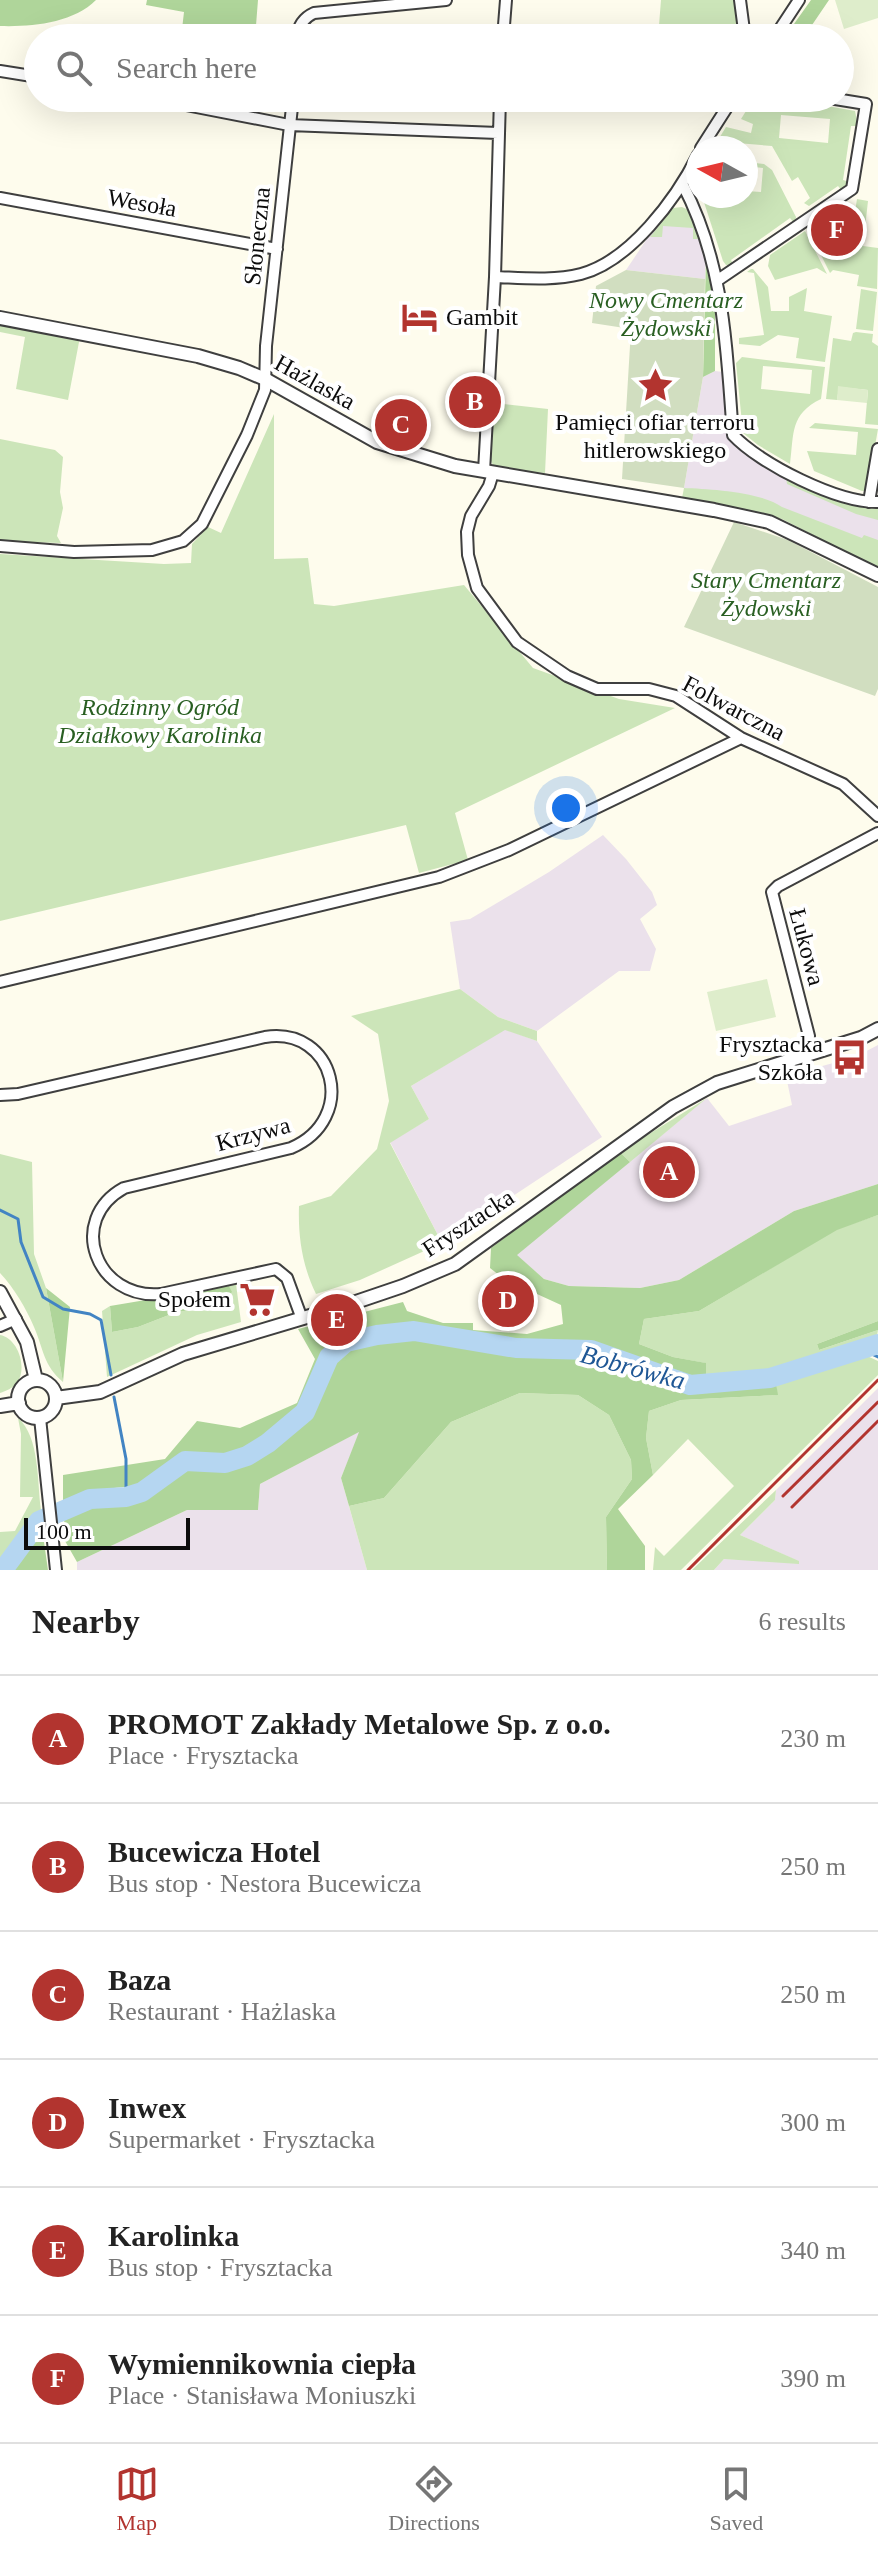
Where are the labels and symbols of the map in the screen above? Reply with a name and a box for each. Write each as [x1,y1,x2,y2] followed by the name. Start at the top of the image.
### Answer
[686,136,758,208] north arrow
[105,184,179,222] street label: Wesoła
[239,185,275,286] street label: Słoneczna
[811,200,863,260] pin: F
[588,287,744,341] park label: Nowy Cmentarz Żydowski
[401,298,439,336] hotel icon: Gambit
[446,304,518,330] place label: Gambit
[270,349,360,415] street label: Hażlaska
[636,366,674,404] place icon: Pamięci ofiar terroru hitlerowskiego
[449,372,501,432] pin: B
[375,395,427,455] pin: C
[555,409,755,463] place label: Pamięci ofiar terroru hitlerowskiego
[691,567,842,621] park label: Stary Cmentarz Żydowski
[678,670,790,746] street label: Folwarczna
[57,694,262,748] park label: Rodzinny Ogród Działkowy Karolinka
[546,788,586,828] your location
[784,906,830,989] street label: Łukowa
[719,1031,823,1085] place label: Frysztacka Szkoła
[830,1039,868,1077] bus stop icon: Frysztacka Szkoła
[213,1112,293,1156] street label: Krzywa
[643,1142,695,1202] pin: A
[417,1184,519,1262] street label: Frysztacka
[482,1271,534,1331] pin: D
[238,1280,276,1318] supermarket icon: Społem
[158,1286,231,1312] place label: Społem
[311,1290,363,1350] pin: E
[577,1340,688,1395] water label: Bobrówka
[24,1514,190,1550] scale bar

